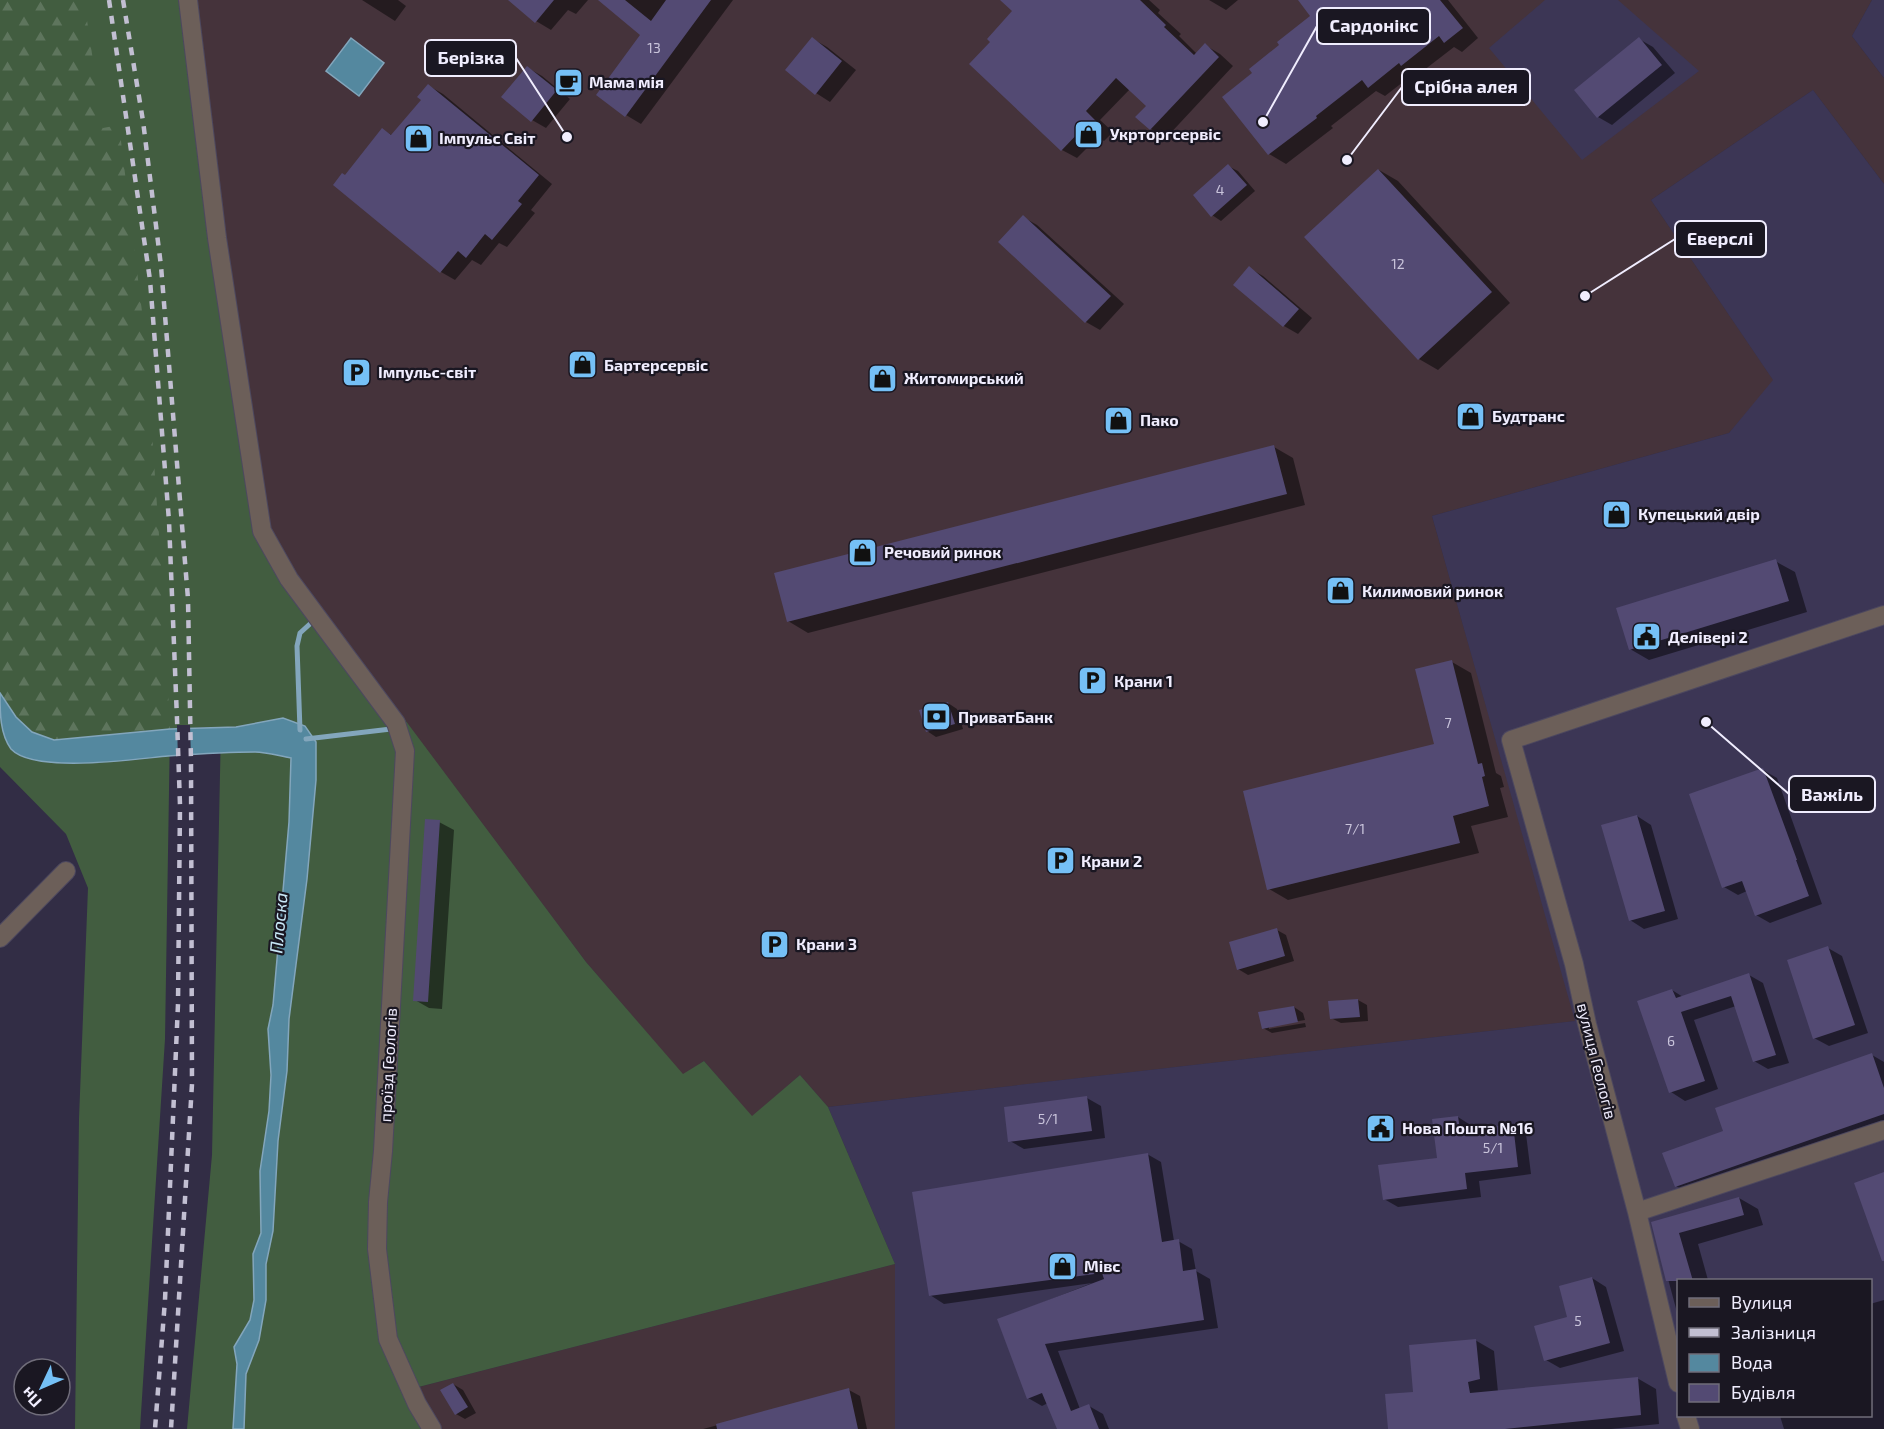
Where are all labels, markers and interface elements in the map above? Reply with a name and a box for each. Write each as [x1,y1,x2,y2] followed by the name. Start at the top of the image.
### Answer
[1317,8,1430,44] callout: Сардонікс
[1330,14,1418,36] text: Сардонікс
[647,39,661,56] house number: 13
[425,40,516,76] callout: Берізка
[437,46,505,68] text: Берізка
[552,66,584,98] cafe icon: Мама мія
[1402,69,1530,105] callout: Срібна алея
[589,72,664,91] place label: Мама мія
[1414,75,1518,97] text: Срібна алея
[1073,118,1105,150] shop icon: Укрторгсервіс
[402,122,434,154] shop icon: Імпульс Світ
[1110,124,1221,143] place label: Укрторгсервіс
[439,128,535,147] place label: Імпульс Світ
[1216,181,1224,198] house number: 4
[1675,221,1766,257] callout: Еверслі
[1687,227,1753,249] text: Еверслі
[1391,255,1405,272] house number: 12
[567,349,599,381] shop icon: Бартерсервіс
[604,355,708,374] place label: Бартерсервіс
[341,356,373,388] parking icon: Імпульс-світ
[378,362,476,381] place label: Імпульс-світ
[867,362,899,394] shop icon: Житомирський
[904,368,1024,387] place label: Житомирський
[1455,400,1487,432] shop icon: Будтранс
[1103,404,1135,436] shop icon: Пако
[1492,406,1565,425] place label: Будтранс
[1140,410,1179,429] place label: Пако
[1601,498,1633,530] shop icon: Купецький двір
[1638,504,1760,523] place label: Купецький двір
[847,536,879,568] shop icon: Речовий ринок
[884,542,1001,561] place label: Речовий ринок
[1325,575,1357,607] shop icon: Килимовий ринок
[1362,581,1503,600] place label: Килимовий ринок
[1631,621,1663,653] public building icon: Делівері 2
[1668,627,1748,646] place label: Делівері 2
[1077,665,1109,697] parking icon: Крани 1
[1114,671,1173,690] place label: Крани 1
[921,701,953,733] bank icon: ПриватБанк
[958,707,1053,726] place label: ПриватБанк
[1444,714,1452,731] house number: 7
[1789,776,1875,812] callout: Важіль
[1801,783,1863,805] text: Важіль
[1345,820,1365,837] house number: 7/1
[1044,845,1076,877] parking icon: Крани 2
[1081,851,1142,870] place label: Крани 2
[264,892,292,954] water label: Плоска
[759,928,791,960] parking icon: Крани 3
[796,934,857,953] place label: Крани 3
[1573,1001,1621,1121] street label: вулиця Геологів
[375,1007,400,1123] street label: проїзд Геологів
[1667,1032,1675,1049] house number: 6
[1038,1110,1058,1127] house number: 5/1
[1365,1112,1397,1144] public building icon: Нова Пошта №16
[1402,1118,1533,1137] place label: Нова Пошта №16
[1483,1139,1503,1156] house number: 5/1
[1047,1250,1079,1282] shop icon: Мівс
[1084,1256,1121,1275] place label: Мівс
[1677,1279,1872,1417] legend
[1731,1291,1792,1313] text: Вулиця
[1574,1312,1582,1329] house number: 5
[1731,1321,1816,1343] text: Залізниця
[1731,1351,1773,1373] text: Вода
[12,1357,72,1417] north arrow
[1731,1381,1795,1403] text: Будівля
[17,1384,45,1412] text: Пн

